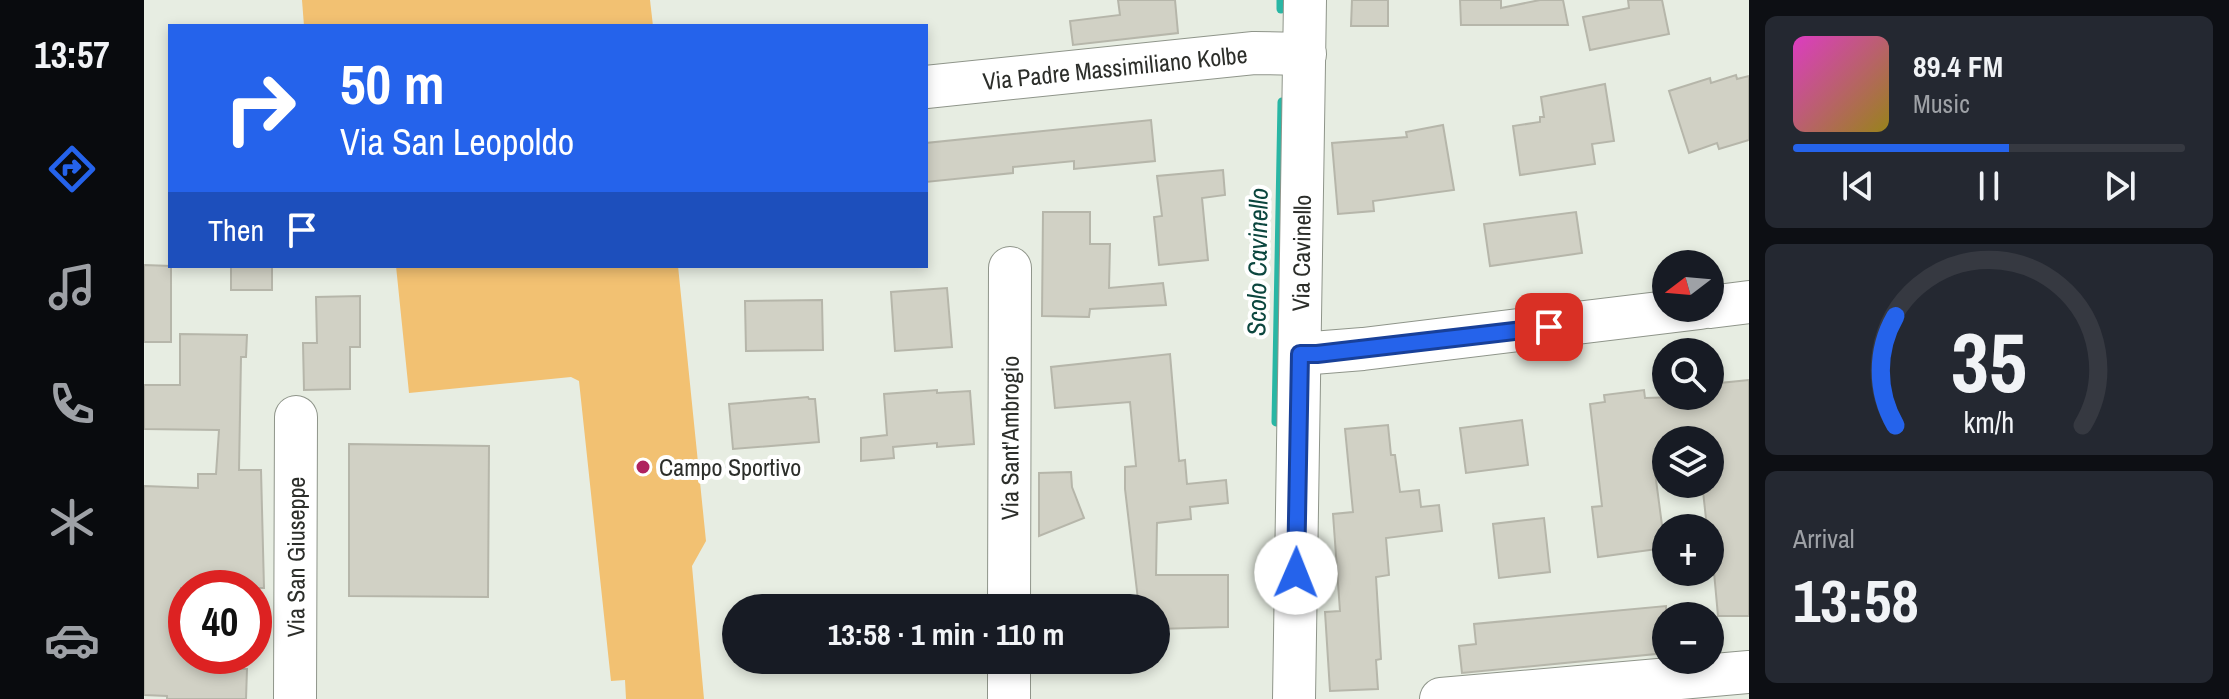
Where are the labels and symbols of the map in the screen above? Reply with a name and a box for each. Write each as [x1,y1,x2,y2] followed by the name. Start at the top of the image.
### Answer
[981,38,1249,97] street label: Via Padre Massimiliano Kolbe
[1238,188,1276,336] water label: Scolo Cavinello
[1284,194,1318,312] street label: Via Cavinello
[1652,250,1724,322] north arrow
[1515,293,1583,361] pin
[993,356,1026,520] street label: Via Sant'Ambrogio
[659,451,801,483] place label: Campo Sportivo
[634,458,652,476] marker: Campo Sportivo
[279,477,312,637] street label: Via San Giuseppe
[1254,531,1338,615] position arrow
[168,570,272,674] speed limit sign: 40

